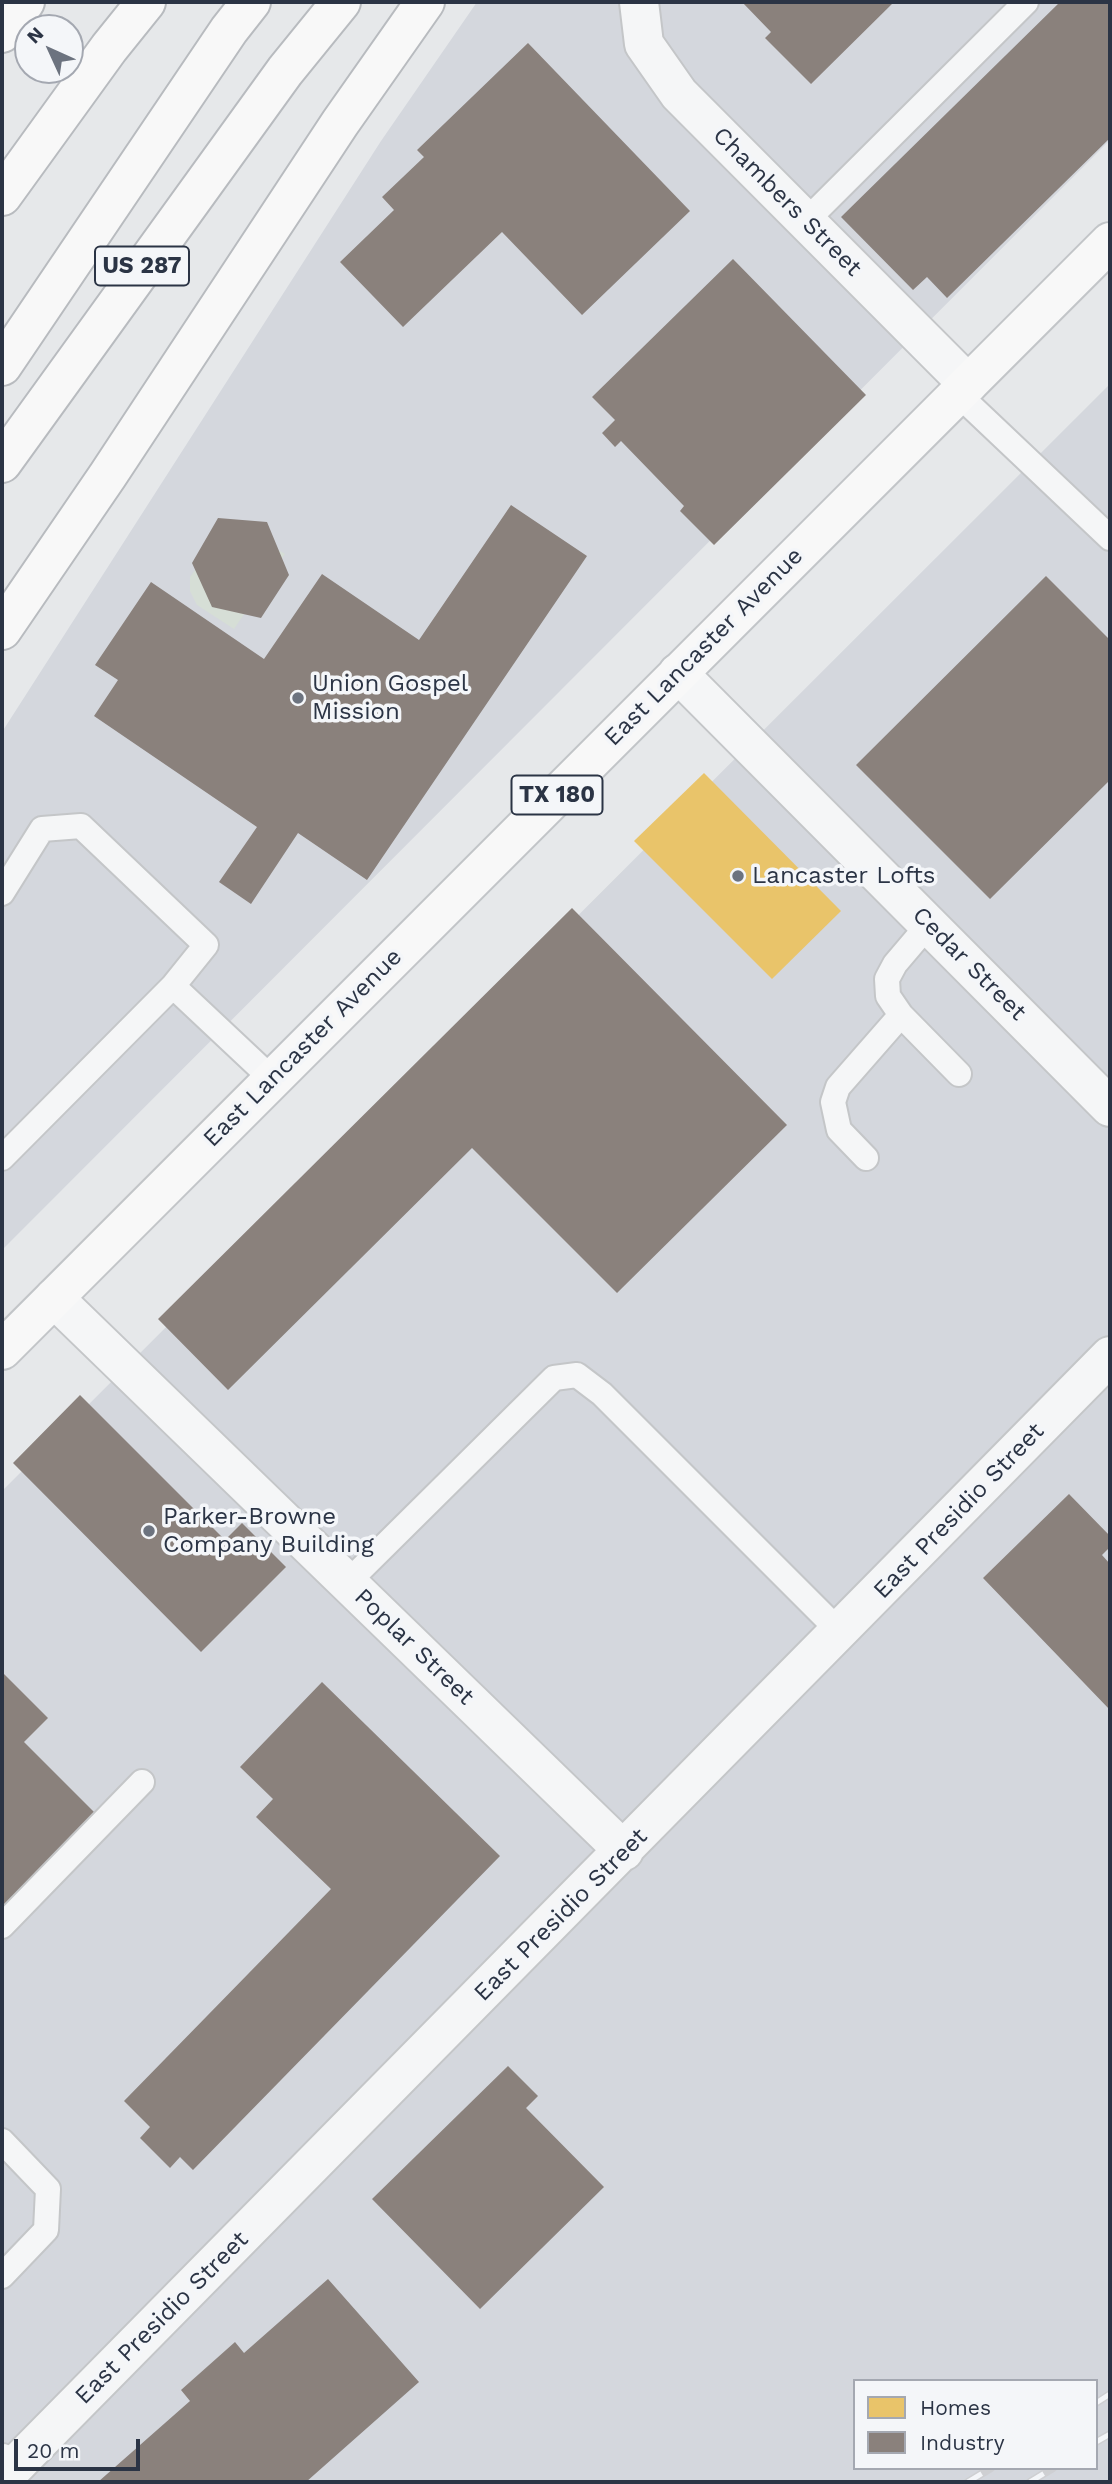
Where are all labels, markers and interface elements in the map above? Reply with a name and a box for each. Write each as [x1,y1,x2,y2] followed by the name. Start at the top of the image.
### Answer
[14,14,84,84] north arrow
[22,22,48,48] text: N
[706,121,868,283] street label: Chambers Street
[95,246,189,286] road number: US 287
[599,542,809,752] street label: East Lancaster Avenue
[312,670,468,726] place label: Union Gospel Mission
[290,690,306,706] marker: Union Gospel Mission
[512,776,602,814] road number: TX 180
[752,862,935,890] place label: Lancaster Lofts
[730,868,746,884] marker: Lancaster Lofts
[906,901,1032,1027] street label: Cedar Street
[198,943,408,1153] street label: East Lancaster Avenue
[868,1417,1050,1605] street label: East Presidio Street
[163,1503,374,1559] place label: Parker-Browne Company Building
[141,1523,157,1539] marker: Parker-Browne Company Building
[348,1583,480,1711] street label: Poplar Street
[468,1822,654,2008] street label: East Presidio Street
[69,2225,255,2411] street label: East Presidio Street
[853,2379,1098,2470] legend
[920,2395,991,2420] text: Homes
[18,2424,144,2468] scale bar
[920,2430,1005,2455] text: Industry
[27,2438,79,2463] text: 20 m

